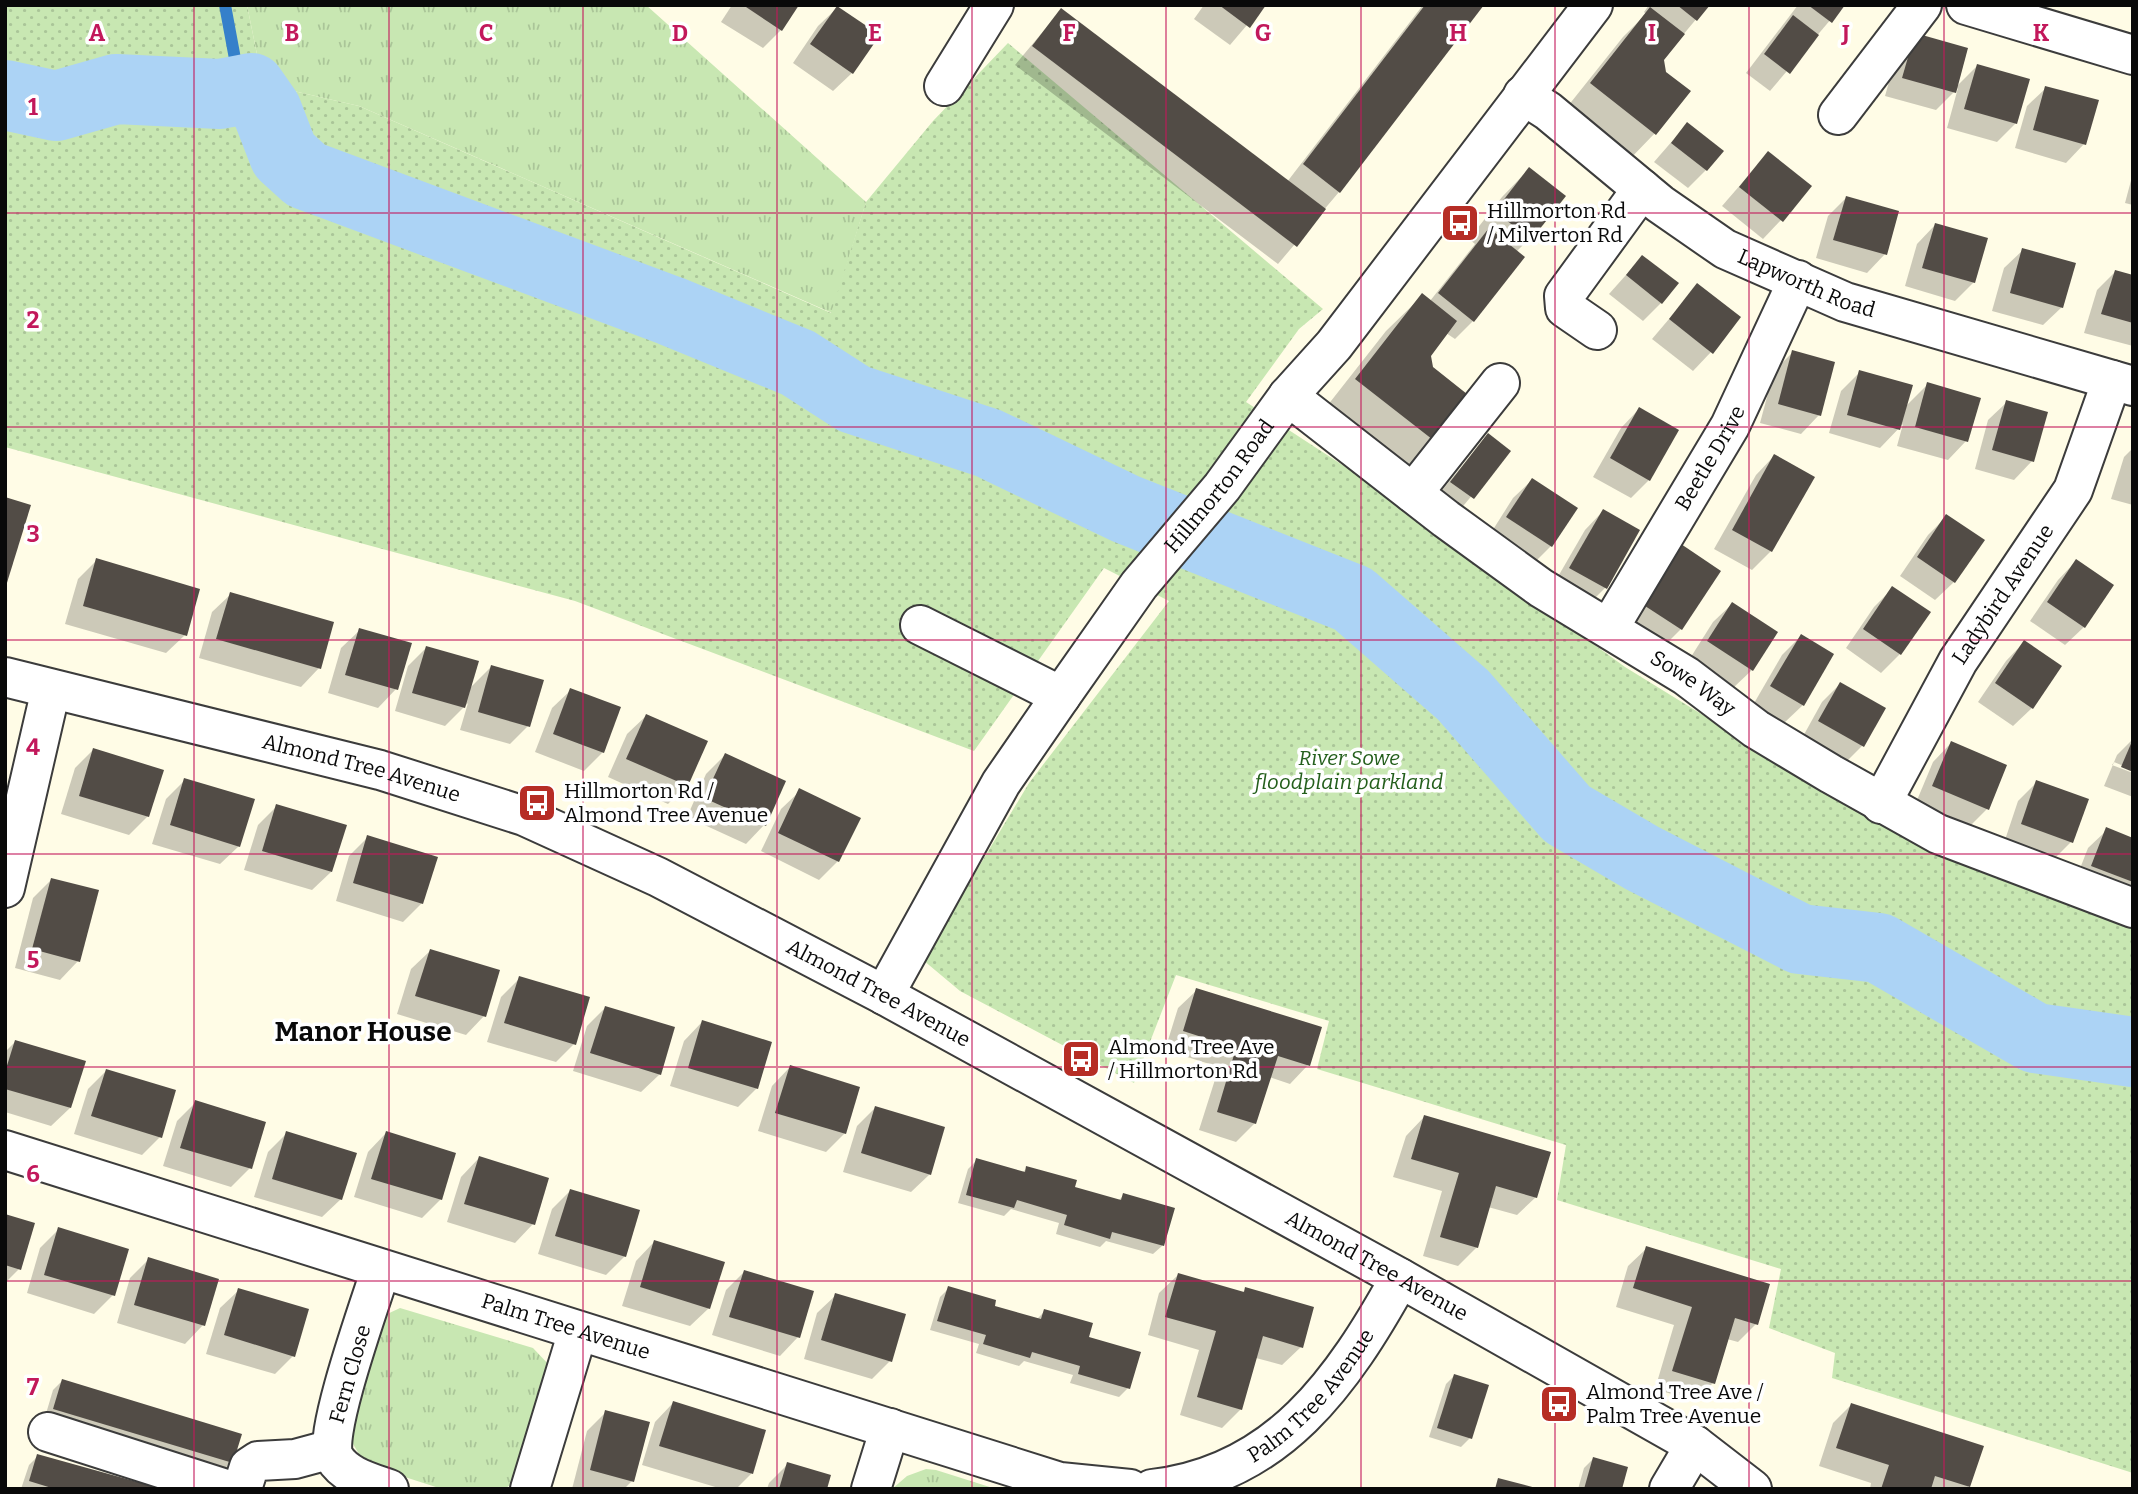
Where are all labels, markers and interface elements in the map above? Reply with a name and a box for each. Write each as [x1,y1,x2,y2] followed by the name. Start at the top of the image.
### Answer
[89,19,106,47] text: A
[285,19,299,47] text: B
[479,19,493,47] text: C
[672,19,688,47] text: D
[868,19,882,47] text: E
[1063,19,1076,47] text: F
[1255,19,1272,47] text: G
[1449,19,1467,47] text: H
[1648,19,1656,47] text: I
[1840,19,1850,47] text: J
[2033,19,2050,47] text: K
[28,93,38,121] text: 1
[1487,198,1626,248] place label: Hillmorton Rd / Milverton Rd
[1439,202,1481,244] bus stop icon: Hillmorton Rd / Milverton Rd
[1734,243,1878,323] street label: Lapworth Road
[27,306,40,334] text: 2
[1669,401,1751,515] street label: Beetle Drive
[1159,414,1280,558] street label: Hillmorton Road
[1947,519,2059,669] street label: Ladybird Avenue
[26,520,40,548] text: 3
[1646,645,1741,722] street label: Sowe Way
[260,728,464,808] street label: Almond Tree Avenue
[26,733,40,761] text: 4
[1252,745,1443,795] park label: River Sowe floodplain parkland
[564,778,768,828] place label: Hillmorton Rd / Almond Tree Avenue
[516,782,558,824] bus stop icon: Hillmorton Rd / Almond Tree Avenue
[782,934,975,1053] street label: Almond Tree Avenue
[27,946,39,974] text: 5
[275,1015,452,1048] district label: Manor House
[1108,1034,1275,1084] place label: Almond Tree Ave / Hillmorton Rd
[1060,1038,1102,1080] bus stop icon: Almond Tree Ave / Hillmorton Rd
[26,1160,40,1188] text: 6
[1281,1205,1473,1327] street label: Almond Tree Avenue
[478,1288,653,1365] street label: Palm Tree Avenue
[324,1322,376,1426] street label: Fern Close
[1243,1324,1380,1468] street label: Palm Tree Avenue
[27,1373,40,1401] text: 7
[1586,1379,1764,1429] place label: Almond Tree Ave / Palm Tree Avenue
[1538,1383,1580,1425] bus stop icon: Almond Tree Ave / Palm Tree Avenue

